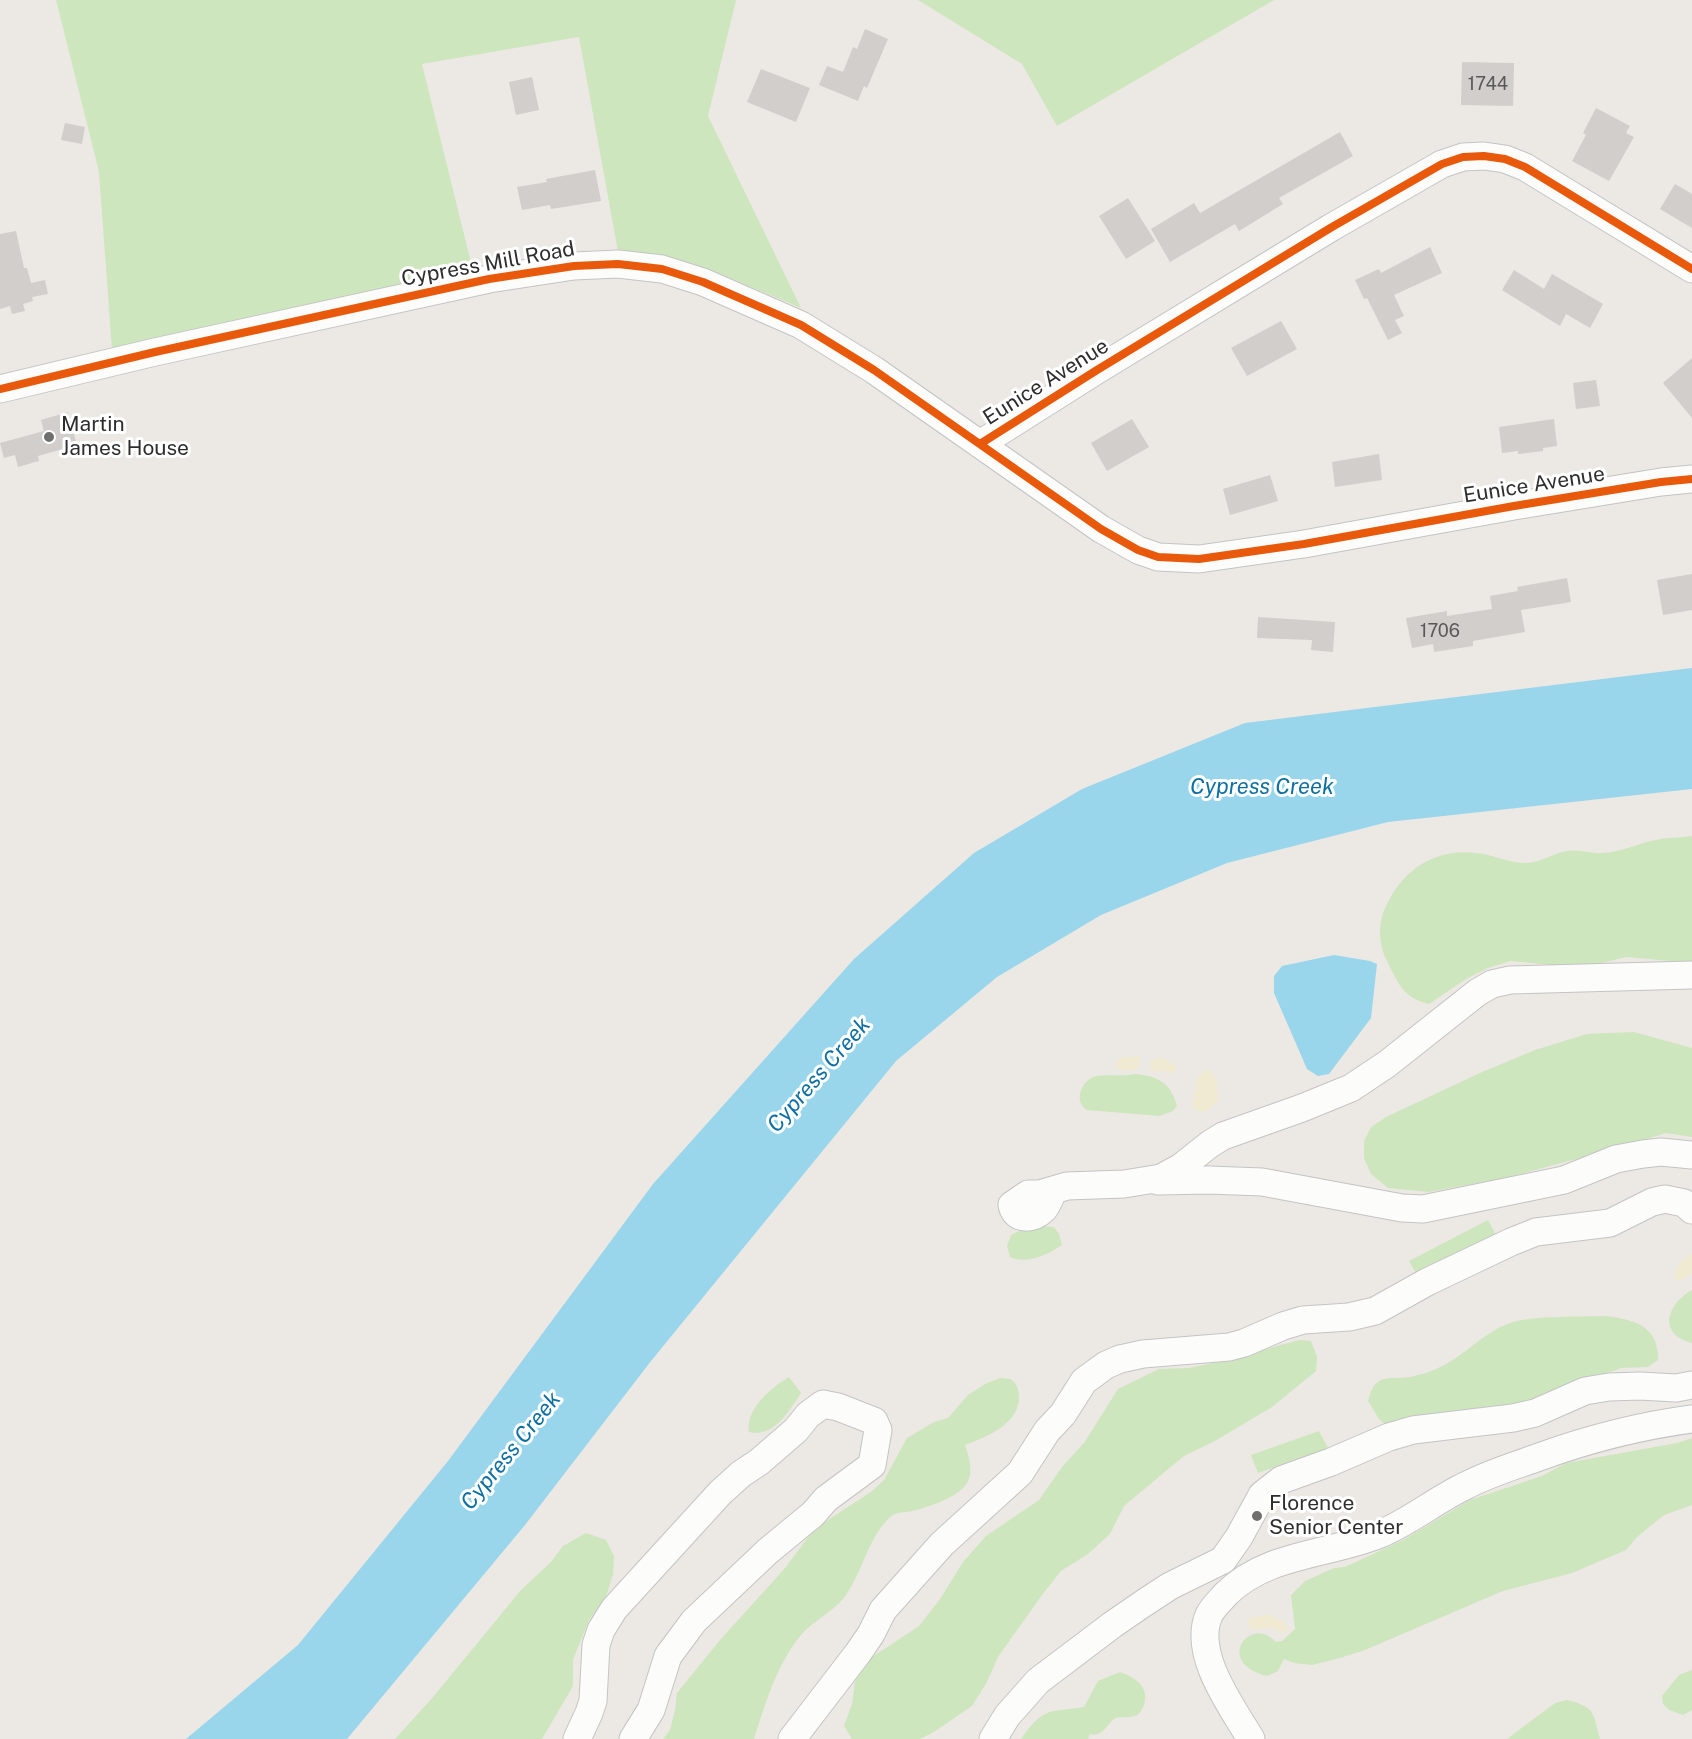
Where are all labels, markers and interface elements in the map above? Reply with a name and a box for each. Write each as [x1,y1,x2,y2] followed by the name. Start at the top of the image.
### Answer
[1468,73,1508,95] house number: 1744
[399,236,577,292] street label: Cypress Mill Road
[979,333,1113,431] street label: Eunice Avenue
[61,412,189,462] place label: Martin James House
[42,430,56,444] marker: Martin James House
[1461,461,1607,509] street label: Eunice Avenue
[1420,620,1460,642] house number: 1706
[1190,774,1334,800] water label: Cypress Creek
[762,1012,876,1138] water label: Cypress Creek
[455,1387,567,1515] water label: Cypress Creek
[1269,1491,1403,1541] place label: Florence Senior Center
[1250,1509,1264,1523] marker: Florence Senior Center

